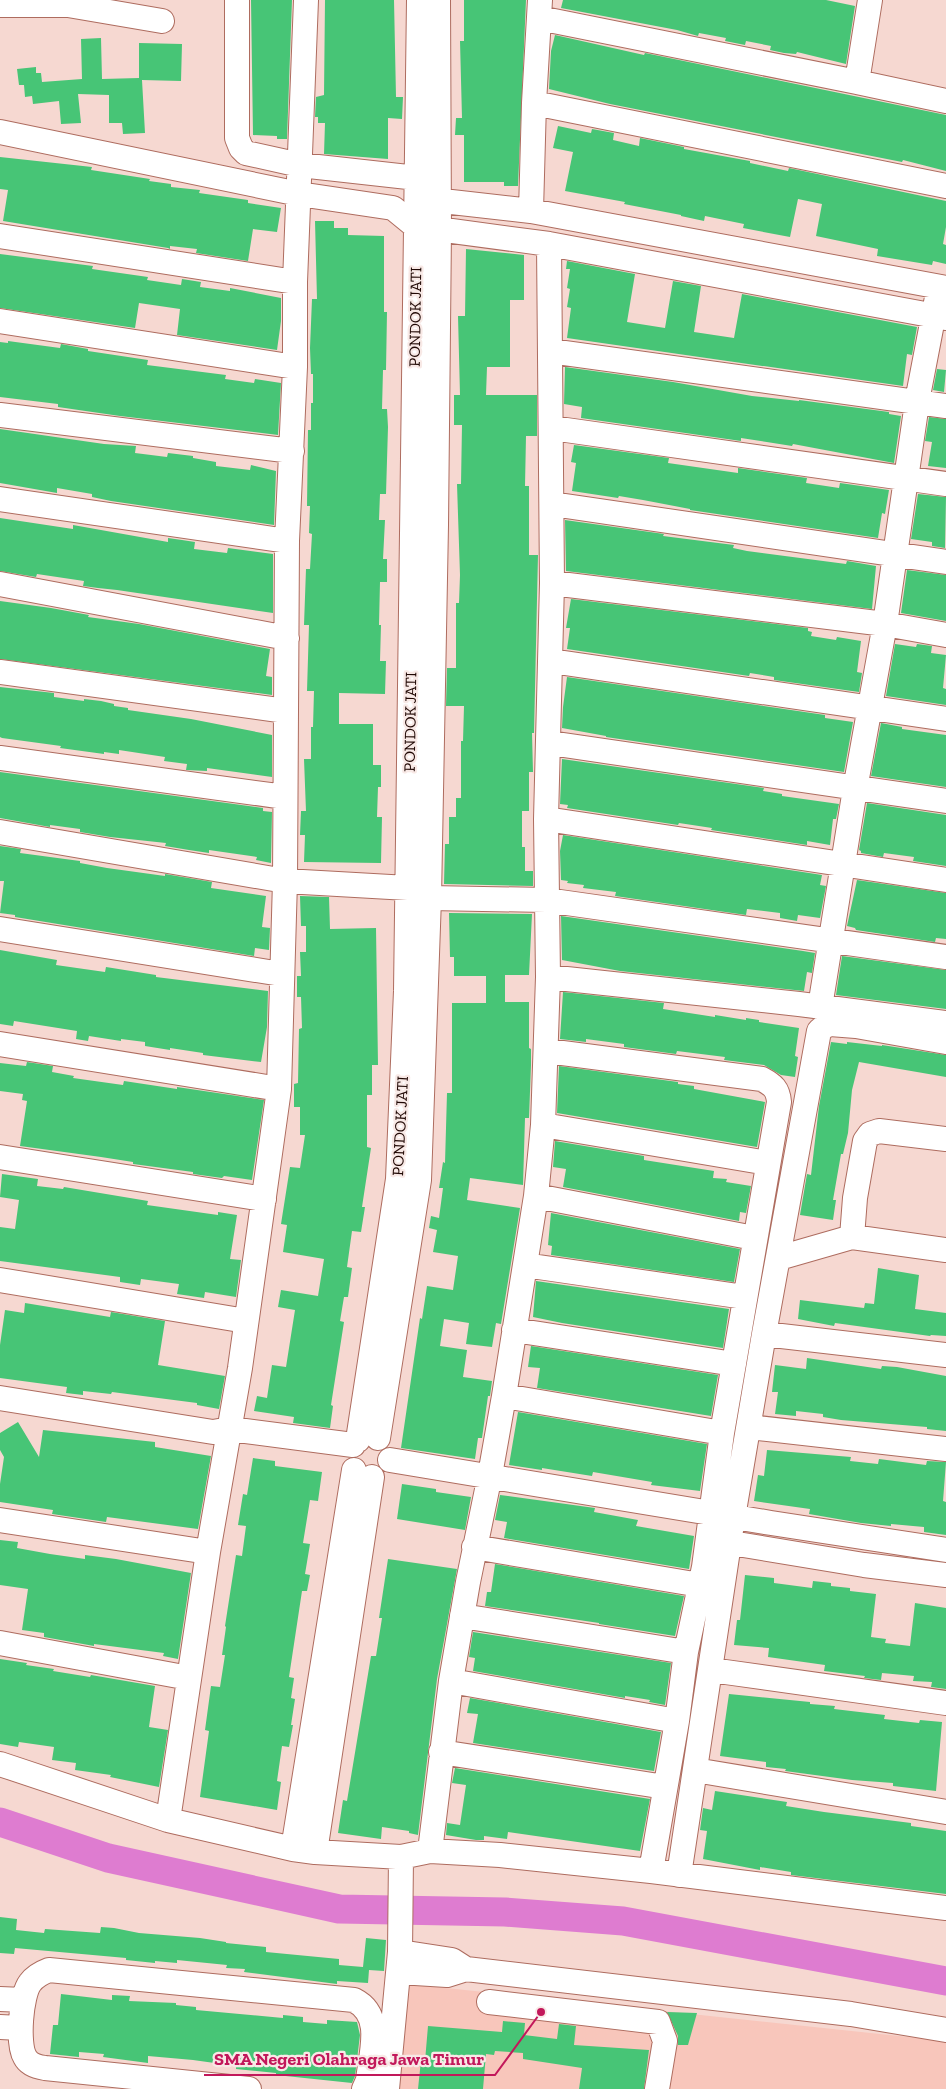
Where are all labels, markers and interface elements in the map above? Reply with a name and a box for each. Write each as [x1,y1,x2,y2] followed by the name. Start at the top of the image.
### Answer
[405,267,425,367] street label: PONDOK JATI
[400,672,420,772] street label: PONDOK JATI
[388,1076,412,1176] street label: PONDOK JATI
[204,2042,495,2075] callout: SMA Negeri Olahraga Jawa Timur
[214,2048,484,2070] text: SMA Negeri Olahraga Jawa Timur

